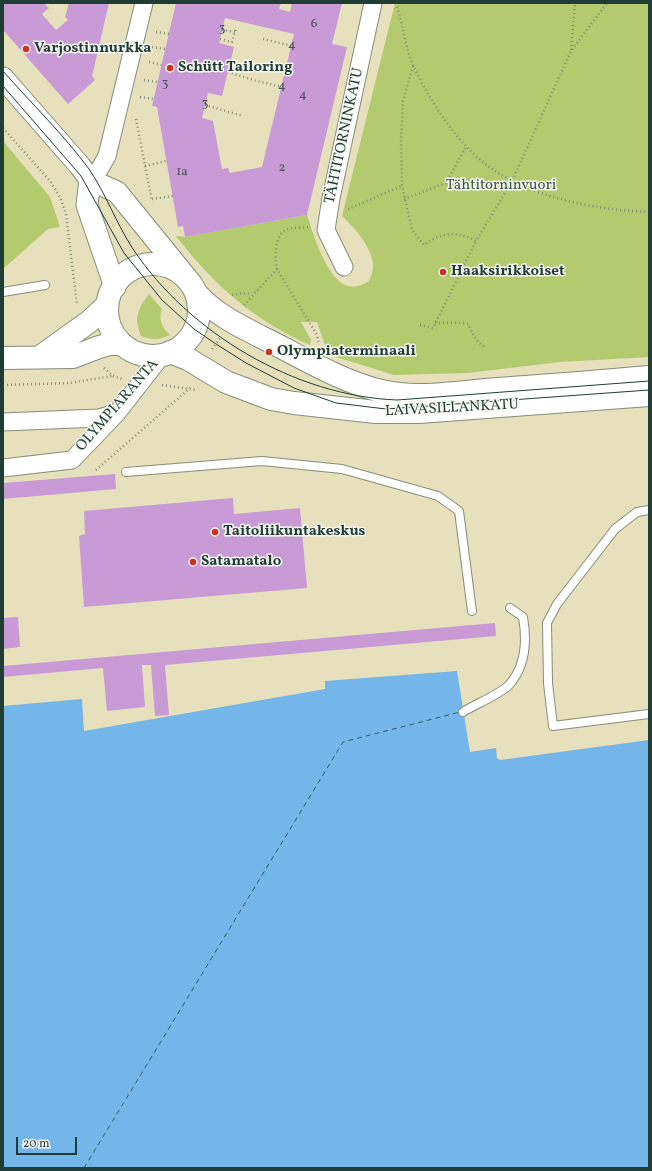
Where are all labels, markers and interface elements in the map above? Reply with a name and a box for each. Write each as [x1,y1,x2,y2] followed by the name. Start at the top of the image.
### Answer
[311,17,317,33] house number: 6
[219,22,225,38] house number: 3
[288,38,296,54] house number: 4
[34,40,151,58] place label: Varjostinnurkka
[21,44,31,54] marker: Varjostinnurkka
[178,59,292,77] place label: Schütt Tailoring
[165,63,175,73] marker: Schütt Tailoring
[322,66,368,206] street label: TÄHTITORNINKATU
[162,77,168,93] house number: 3
[278,79,286,95] house number: 4
[299,88,307,104] house number: 4
[202,97,208,113] house number: 3
[279,161,285,177] house number: 2
[176,165,188,181] house number: 1a
[446,177,556,195] park label: Tähtitorninvuori
[451,263,565,281] place label: Haaksirikkoiset
[438,267,448,277] marker: Haaksirikkoiset
[277,343,416,361] place label: Olympiaterminaali
[264,347,274,357] marker: Olympiaterminaali
[73,356,163,456] street label: OLYMPIARANTA
[385,397,519,421] street label: LAIVASILLANKATU
[223,523,365,541] place label: Taitoliikuntakeskus
[210,527,220,537] marker: Taitoliikuntakeskus
[201,553,281,571] place label: Satamatalo
[188,557,198,567] marker: Satamatalo
[18,1129,79,1155] scale bar
[23,1136,50,1152] text: 20 m

